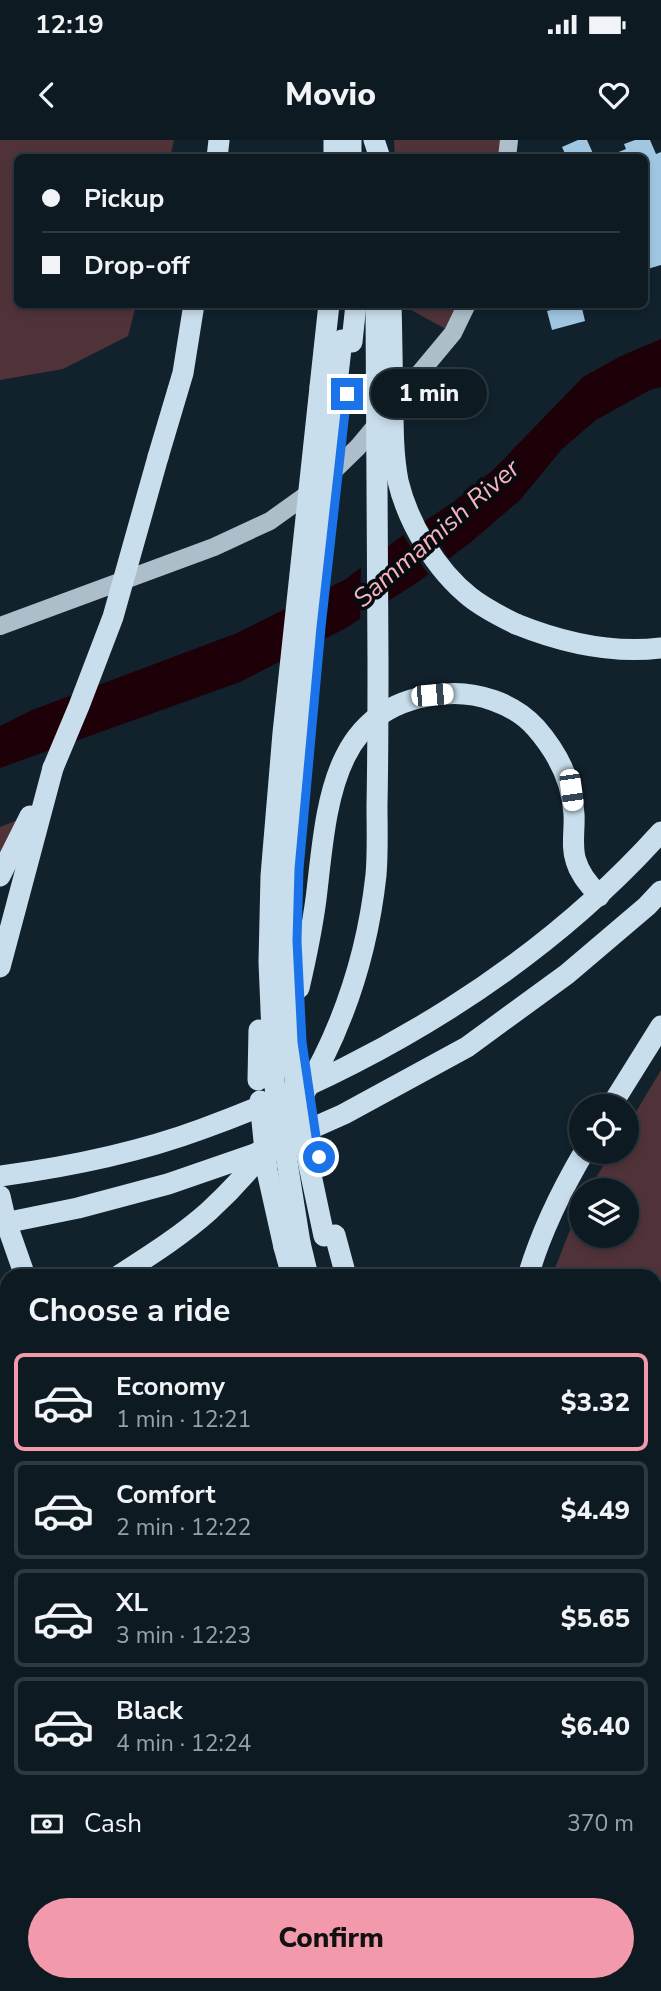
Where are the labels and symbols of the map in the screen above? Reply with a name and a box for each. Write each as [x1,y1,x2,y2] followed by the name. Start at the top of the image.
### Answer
[372,370,487,418] callout: 1 min
[331,378,363,410] route end
[346,451,528,615] water label: Sammamish River
[411,683,454,707] car
[558,768,585,812] car
[303,1141,335,1173] route start

